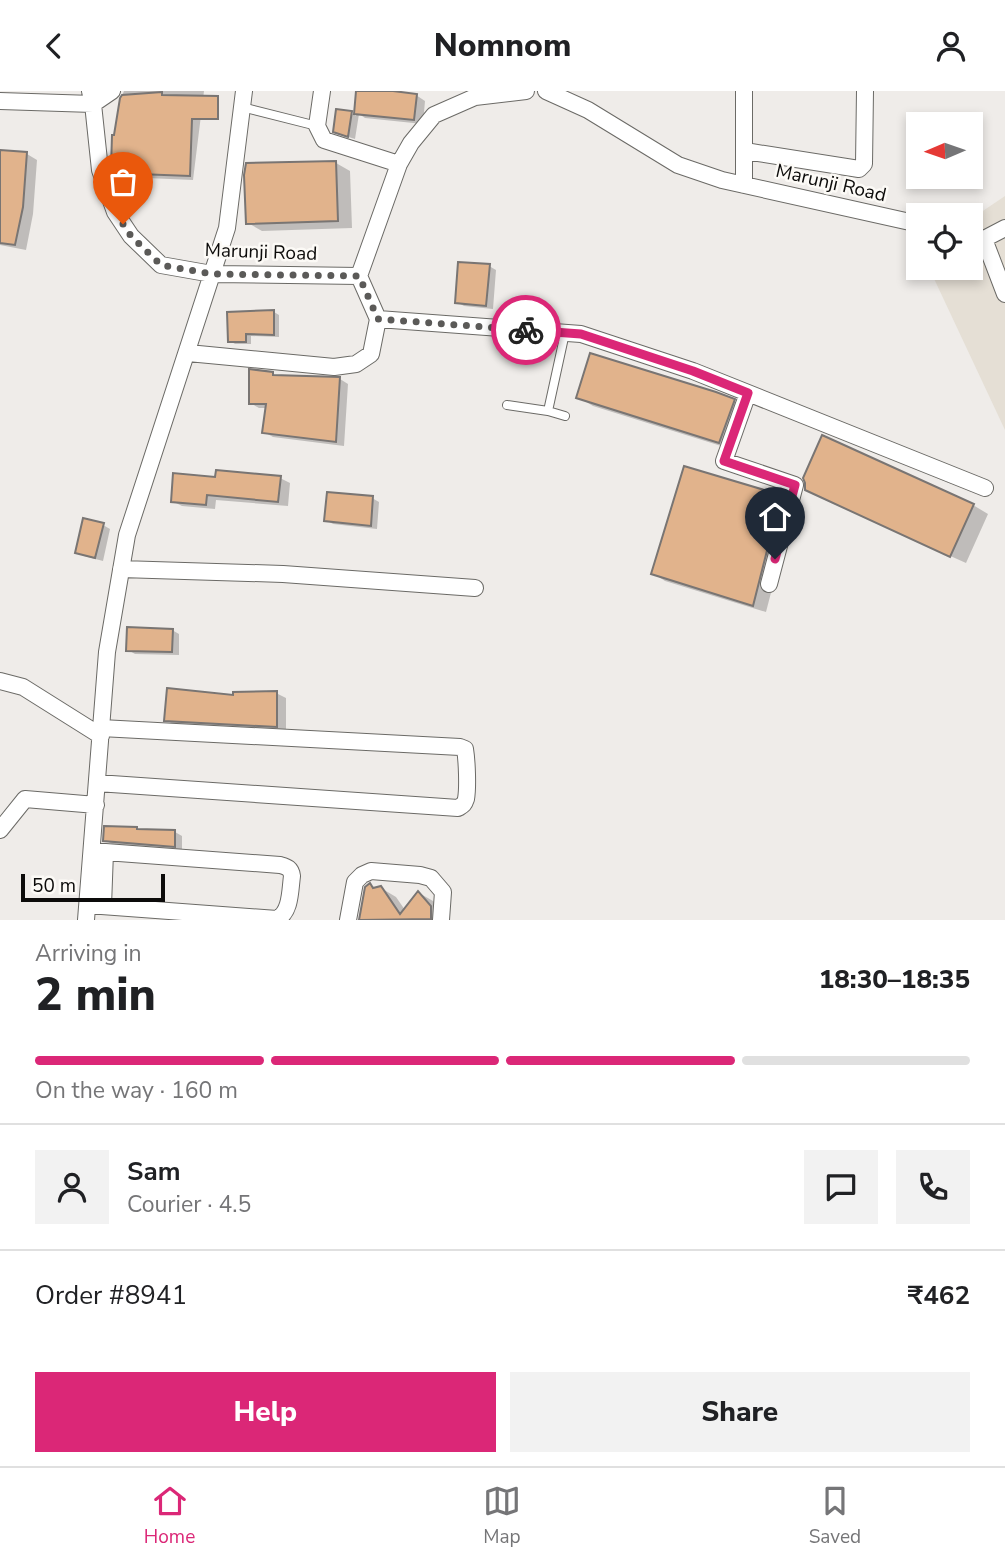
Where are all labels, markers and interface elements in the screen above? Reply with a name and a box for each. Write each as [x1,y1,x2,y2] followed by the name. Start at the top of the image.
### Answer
[434,24,571,67] text: Nomnom
[35,27,73,65] icon: back
[932,27,970,65] icon: person
[906,112,984,189] north arrow
[906,112,983,280] map controls
[93,152,153,224] pin
[773,158,889,208] street label: Marunji Road
[104,163,142,201] icon: bag
[906,203,983,280] button: locate
[204,237,318,267] street label: Marunji Road
[491,295,561,365] courier
[507,311,545,349] icon: bike
[745,487,805,559] pin
[756,498,794,536] icon: home
[21,871,164,903] scale bar
[32,873,76,899] text: 50 m
[35,938,142,969] text: Arriving in
[819,962,970,997] text: 18:30–18:35
[35,963,156,1026] text: 2 min
[35,1075,238,1106] text: On the way · 160 m
[35,1150,109,1224] button: person
[804,1150,878,1224] button: chat
[896,1150,970,1224] button: phone
[127,1154,180,1189] text: Sam
[127,1189,251,1220] text: Courier · 4.5
[35,1278,187,1313] text: Order #8941
[908,1278,970,1313] text: ₹462
[35,1372,496,1452] button: Help
[510,1372,970,1452] button: Share
[144,1482,195,1550] tab: Home
[483,1482,521,1550] tab: Map
[809,1482,861,1550] tab: Saved

